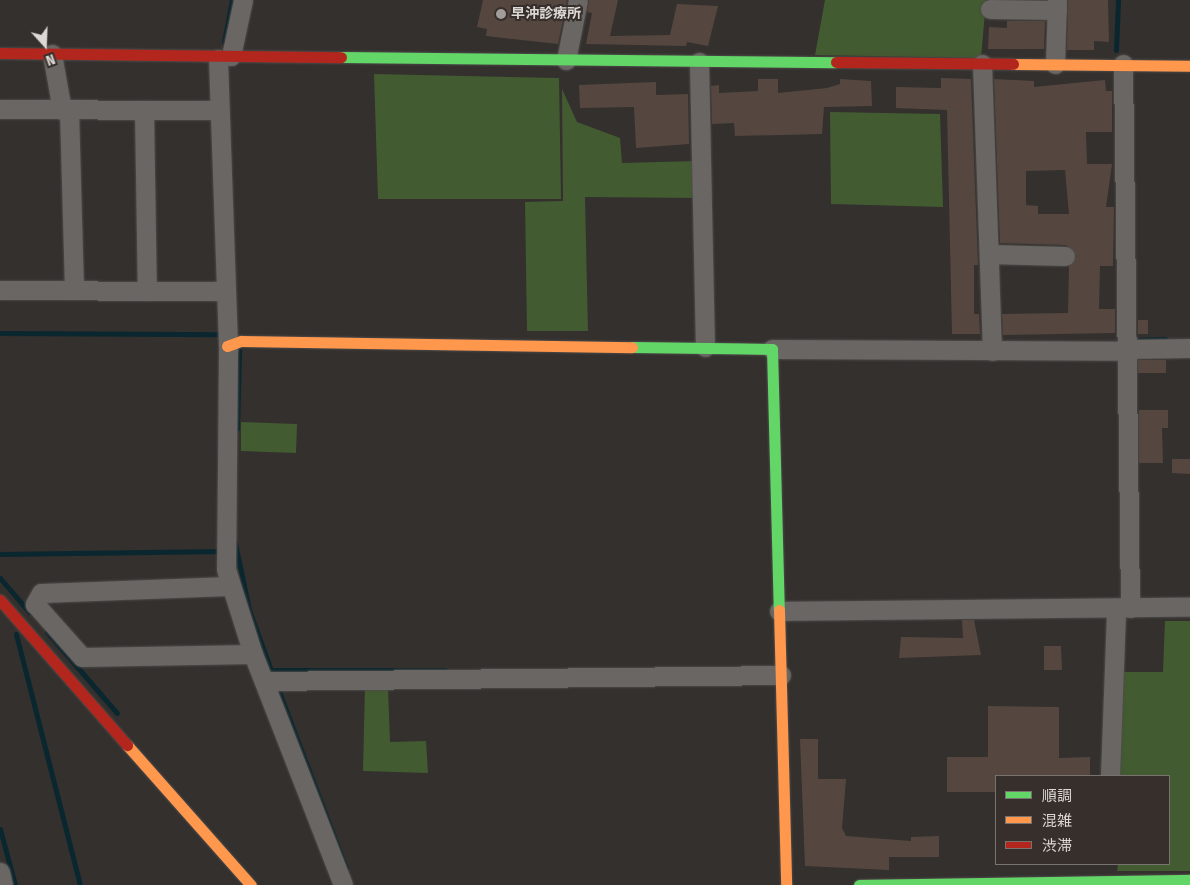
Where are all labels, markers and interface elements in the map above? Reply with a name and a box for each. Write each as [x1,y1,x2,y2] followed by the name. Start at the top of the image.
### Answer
[511,6,581,22] place label: 早沖診療所
[495,8,507,20] marker: 早沖診療所
[20,20,70,70] north arrow
[43,50,57,69] text: N
[995,775,1170,865] legend
[1042,787,1072,805] text: 順調
[1042,812,1072,830] text: 混雑
[1042,837,1072,855] text: 渋滞

